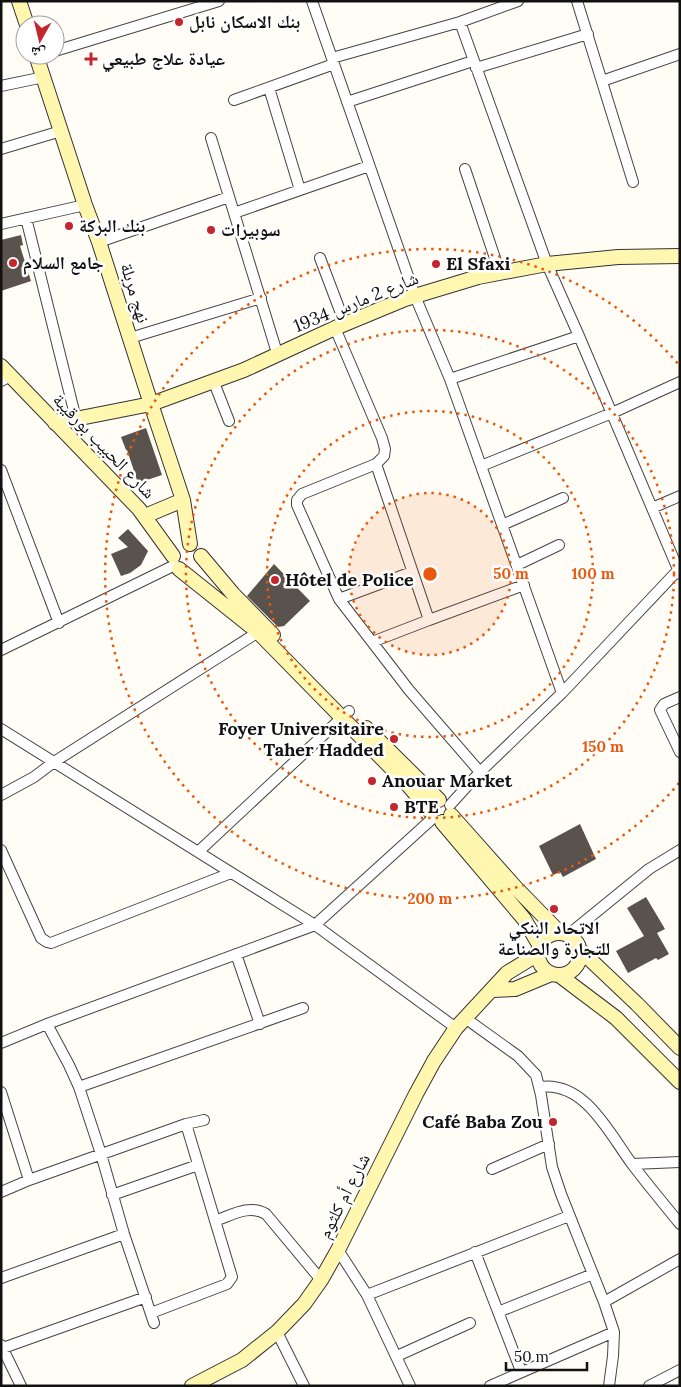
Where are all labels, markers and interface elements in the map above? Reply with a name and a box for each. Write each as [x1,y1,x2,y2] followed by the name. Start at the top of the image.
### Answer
[189,10,300,33] place label: بنك الاسكان نابل
[15,15,65,65] north arrow
[173,16,185,28] marker: بنك الاسكان نابل
[29,43,47,63] text: ش
[102,47,225,73] place label: عيادة علاج طبيعي
[84,52,98,66] marker: عيادة علاج طبيعي
[79,214,145,237] place label: بنك البركة
[221,218,281,241] place label: سوبيرات
[63,220,75,232] marker: بنك البركة
[205,224,217,236] marker: سوبيرات
[23,251,104,275] place label: جامع السلام
[446,252,511,275] place label: El Sfaxi
[7,257,19,269] marker: جامع السلام
[430,258,442,270] marker: El Sfaxi
[115,260,155,326] street label: نهج مربلة
[290,266,422,337] street label: شارع 2 مارس 1934
[48,388,161,503] street label: شارع الحبيب بورقيبة
[493,564,529,583] text: 50 m
[572,564,615,583] text: 100 m
[421,565,439,583] centre of rings
[285,568,414,591] place label: Hôtel de Police
[269,574,281,586] marker: Hôtel de Police
[218,717,384,761] place label: Foyer Universitaire Taher Hadded
[388,733,400,745] marker: Foyer Universitaire Taher Hadded
[582,737,624,756] text: 150 m
[382,769,513,792] place label: Anouar Market
[366,775,378,787] marker: Anouar Market
[404,795,439,818] place label: BTE
[388,801,400,813] marker: BTE
[408,889,453,908] text: 200 m
[548,903,560,915] marker: الاتحاد البنكي للتجارة والصناعة
[498,916,610,960] place label: الاتحاد البنكي للتجارة والصناعة
[422,1110,543,1133] place label: Café Baba Zou
[547,1116,559,1128] marker: Café Baba Zou
[312,1149,376,1243] street label: شارع أم كلثوم
[506,1340,587,1372] scale bar
[514,1347,549,1366] text: 50 m

